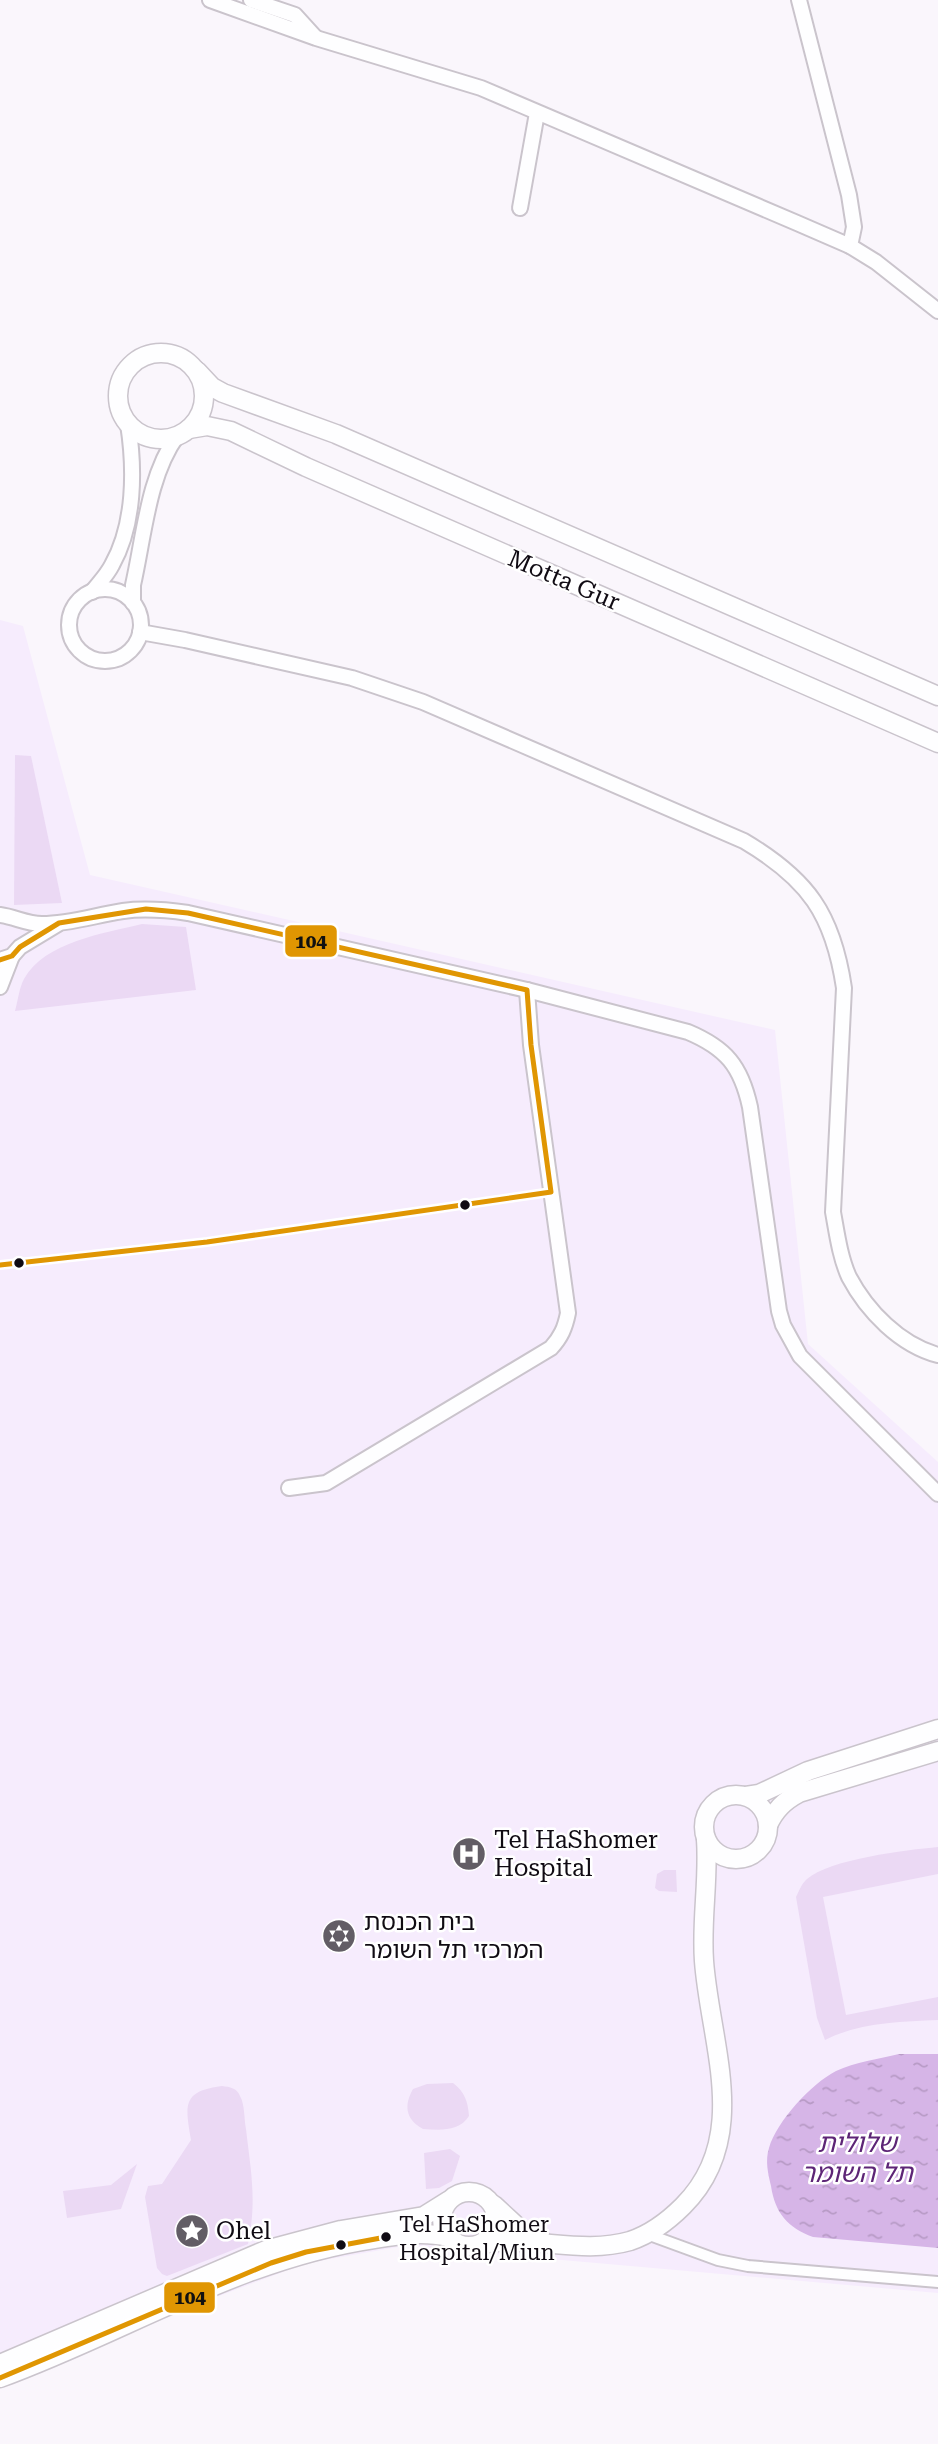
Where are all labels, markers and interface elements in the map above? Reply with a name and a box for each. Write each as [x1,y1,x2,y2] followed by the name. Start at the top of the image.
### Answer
[504,544,624,616] street label: Motta Gur
[284,924,338,958] line badge: 104
[295,930,327,953] text: 104
[458,1198,472,1212] unlabelled marker
[12,1256,26,1270] unlabelled marker
[494,1826,658,1882] place label: Tel HaShomer Hospital
[450,1835,488,1873] hospital icon: Tel HaShomer Hospital
[364,1908,544,1964] place label: בית הכנסת המרכזי תל השומר
[320,1917,358,1955] synagogue icon: בית הכנסת המרכזי תל השומר
[801,2128,915,2188] water label: שלולית תל השומר
[173,2212,211,2250] place icon: Ohel
[399,2212,555,2265] place label: Tel HaShomer Hospital/Miun
[216,2217,271,2245] place label: Ohel
[379,2230,393,2244] marker: Tel HaShomer Hospital/Miun
[334,2238,348,2252] unlabelled marker
[163,2281,216,2314] line badge: 104
[174,2286,206,2309] text: 104

